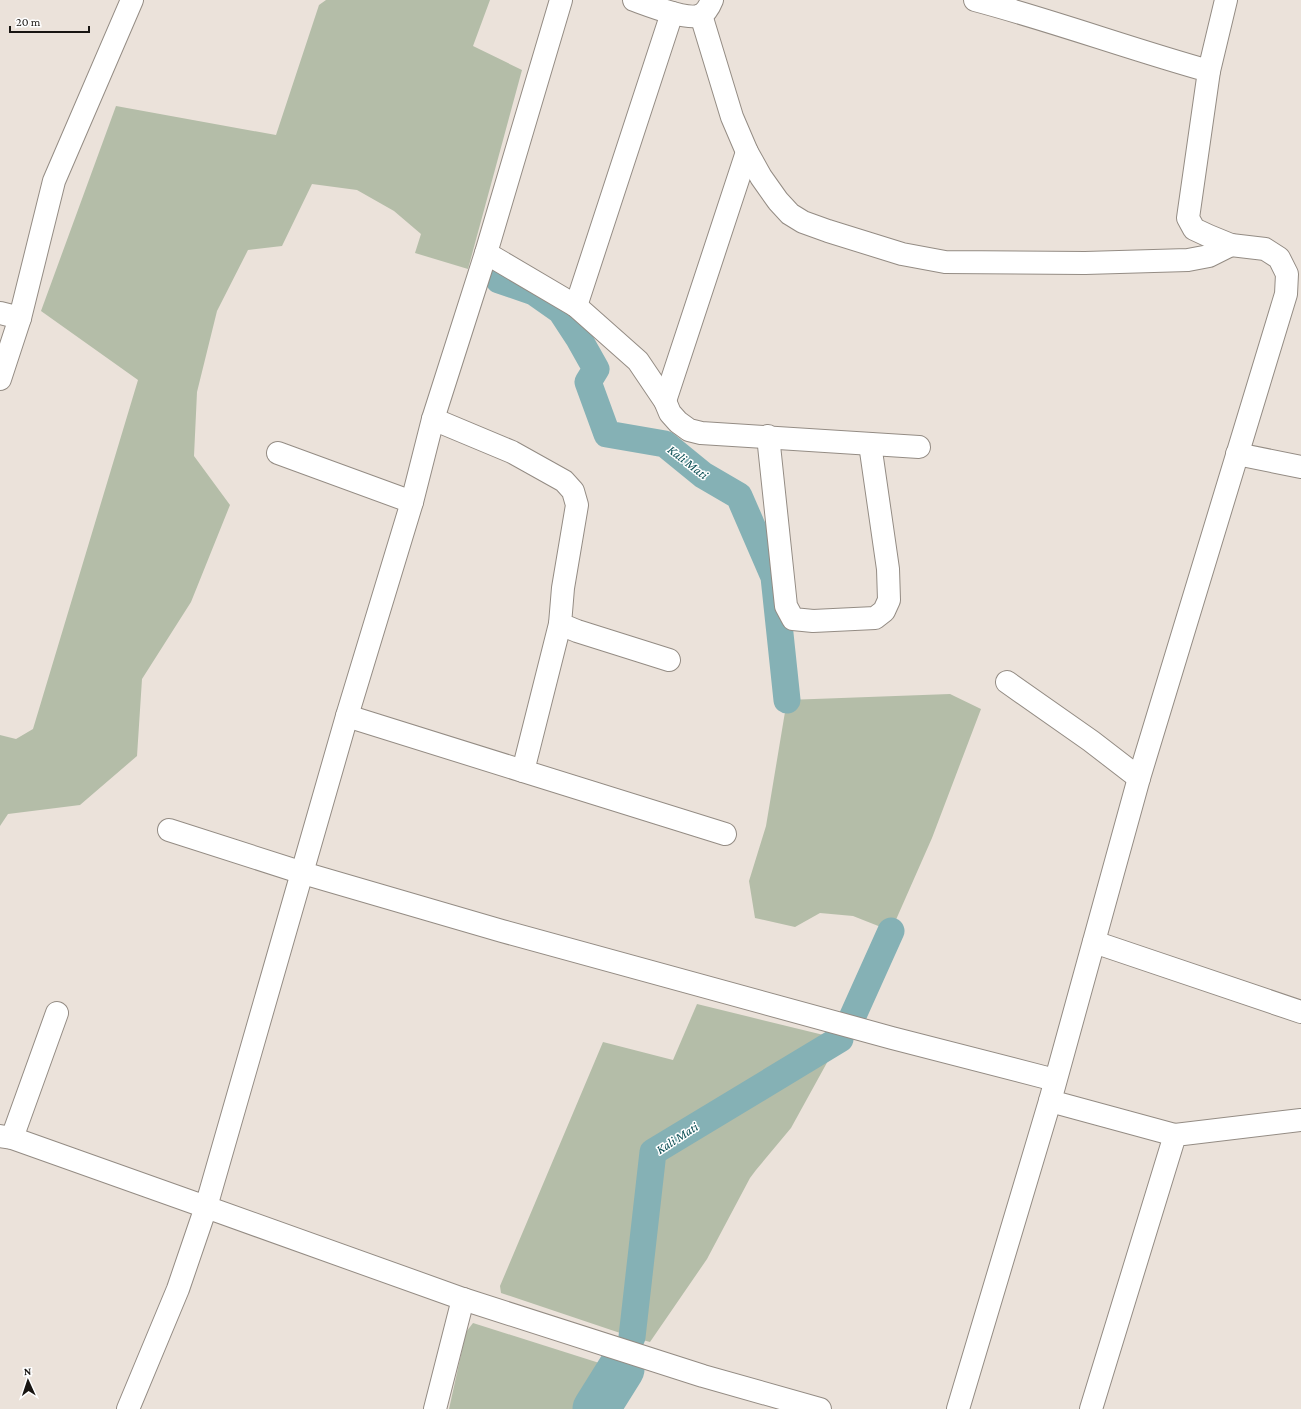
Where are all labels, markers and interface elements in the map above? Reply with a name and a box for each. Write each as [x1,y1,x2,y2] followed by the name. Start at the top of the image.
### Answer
[10,8,89,34] scale bar
[16,15,41,29] text: 20 m
[665,442,711,483] water label: Kali Mati
[653,1119,701,1157] water label: Kali Mati
[8,1361,48,1401] north arrow
[23,1365,32,1377] text: N

